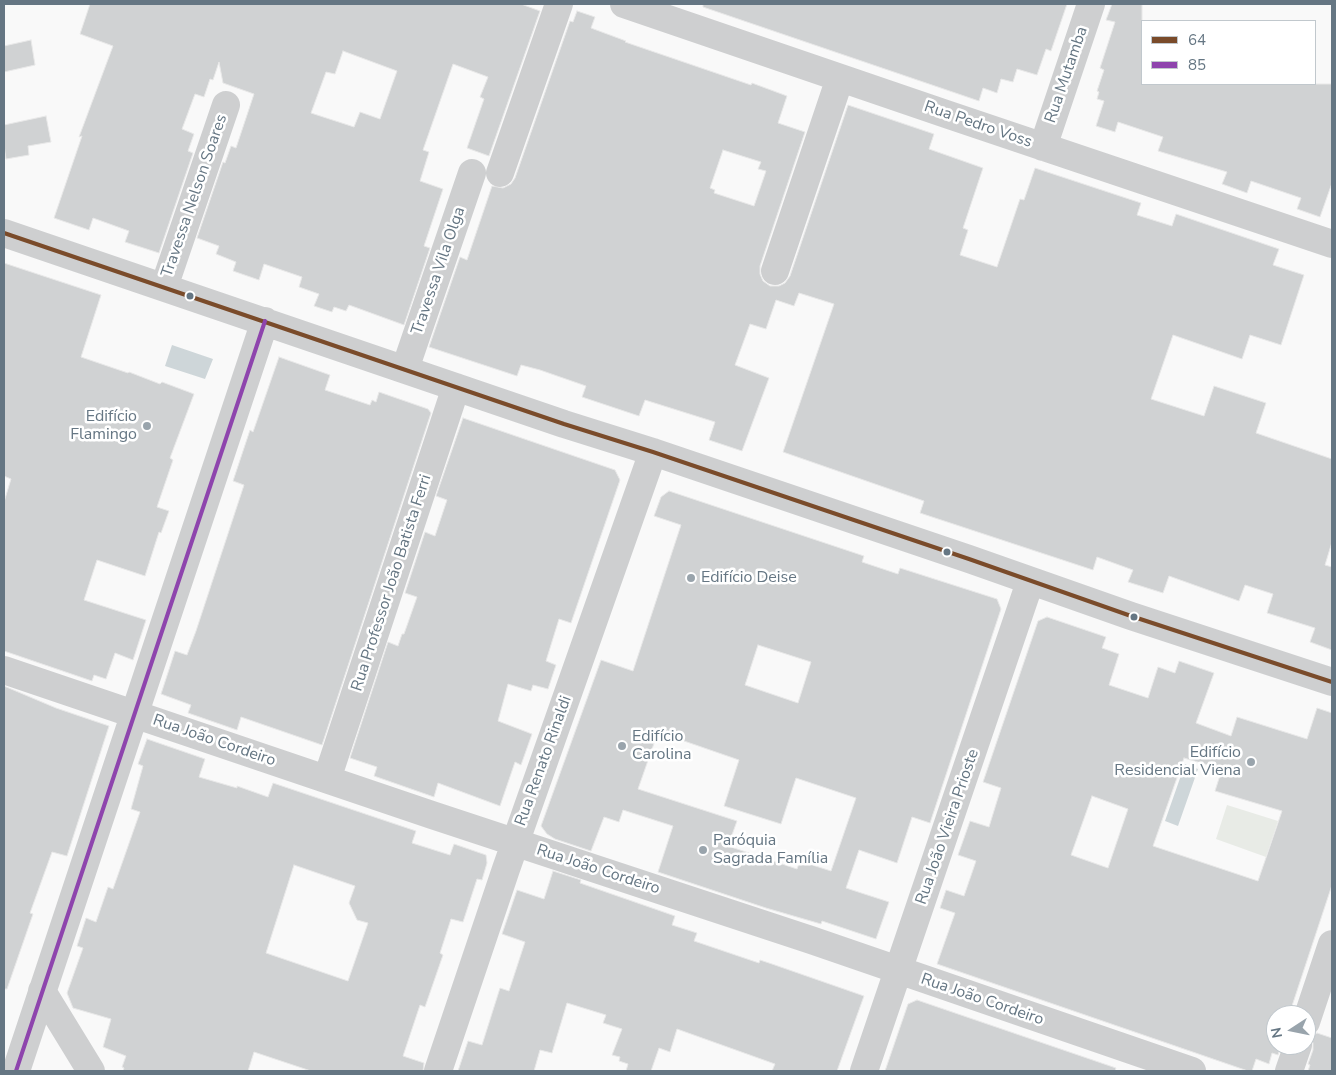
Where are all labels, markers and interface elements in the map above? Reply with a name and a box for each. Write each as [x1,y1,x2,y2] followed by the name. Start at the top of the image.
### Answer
[1141,20,1316,85] legend
[1042,24,1092,126] street label: Rua Mutamba
[1188,30,1206,50] text: 64
[1188,55,1206,75] text: 85
[922,98,1034,152] street label: Rua Pedro Voss
[158,112,232,280] street label: Travessa Nelson Soares
[408,205,470,337] street label: Travessa Vila Olga
[185,291,195,301] unlabelled marker
[70,407,137,445] place label: Edifício Flamingo
[141,420,153,432] marker: Edifício Flamingo
[348,472,436,694] street label: Rua Professor João Batista Ferri
[942,547,952,557] unlabelled marker
[701,568,797,588] place label: Edifício Deise
[685,572,697,584] marker: Edifício Deise
[1129,612,1139,622] unlabelled marker
[512,693,576,829] street label: Rua Renato Rinaldi
[150,711,278,771] street label: Rua João Cordeiro
[632,727,692,765] place label: Edifício Carolina
[616,740,628,752] marker: Edifício Carolina
[1114,743,1241,781] place label: Edifício Residencial Viena
[912,747,984,907] street label: Rua João Vieira Prioste
[1245,756,1257,768] marker: Edifício Residencial Viena
[713,831,828,869] place label: Paróquia Sagrada Família
[534,841,662,899] street label: Rua João Cordeiro
[697,844,709,856] marker: Paróquia Sagrada Família
[918,970,1046,1030] street label: Rua João Cordeiro
[1266,1005,1316,1055] north arrow
[1266,1026,1287,1040] text: N

